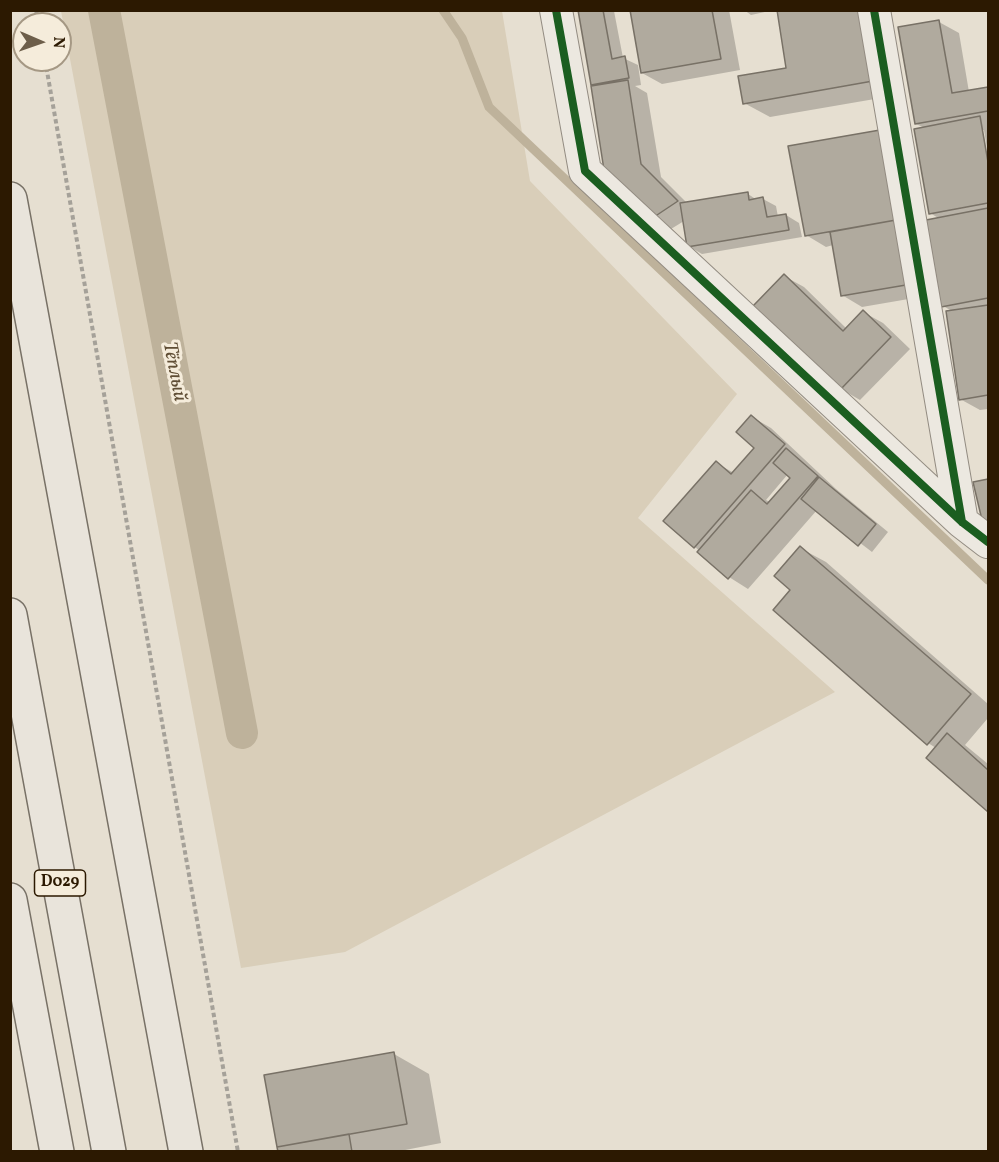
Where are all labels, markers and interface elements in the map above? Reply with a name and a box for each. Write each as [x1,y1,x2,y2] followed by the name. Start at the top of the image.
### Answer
[12,12,72,72] north arrow
[47,36,69,49] text: N
[155,340,191,404] water label: Тёплый
[34,870,86,896] road number: D029

